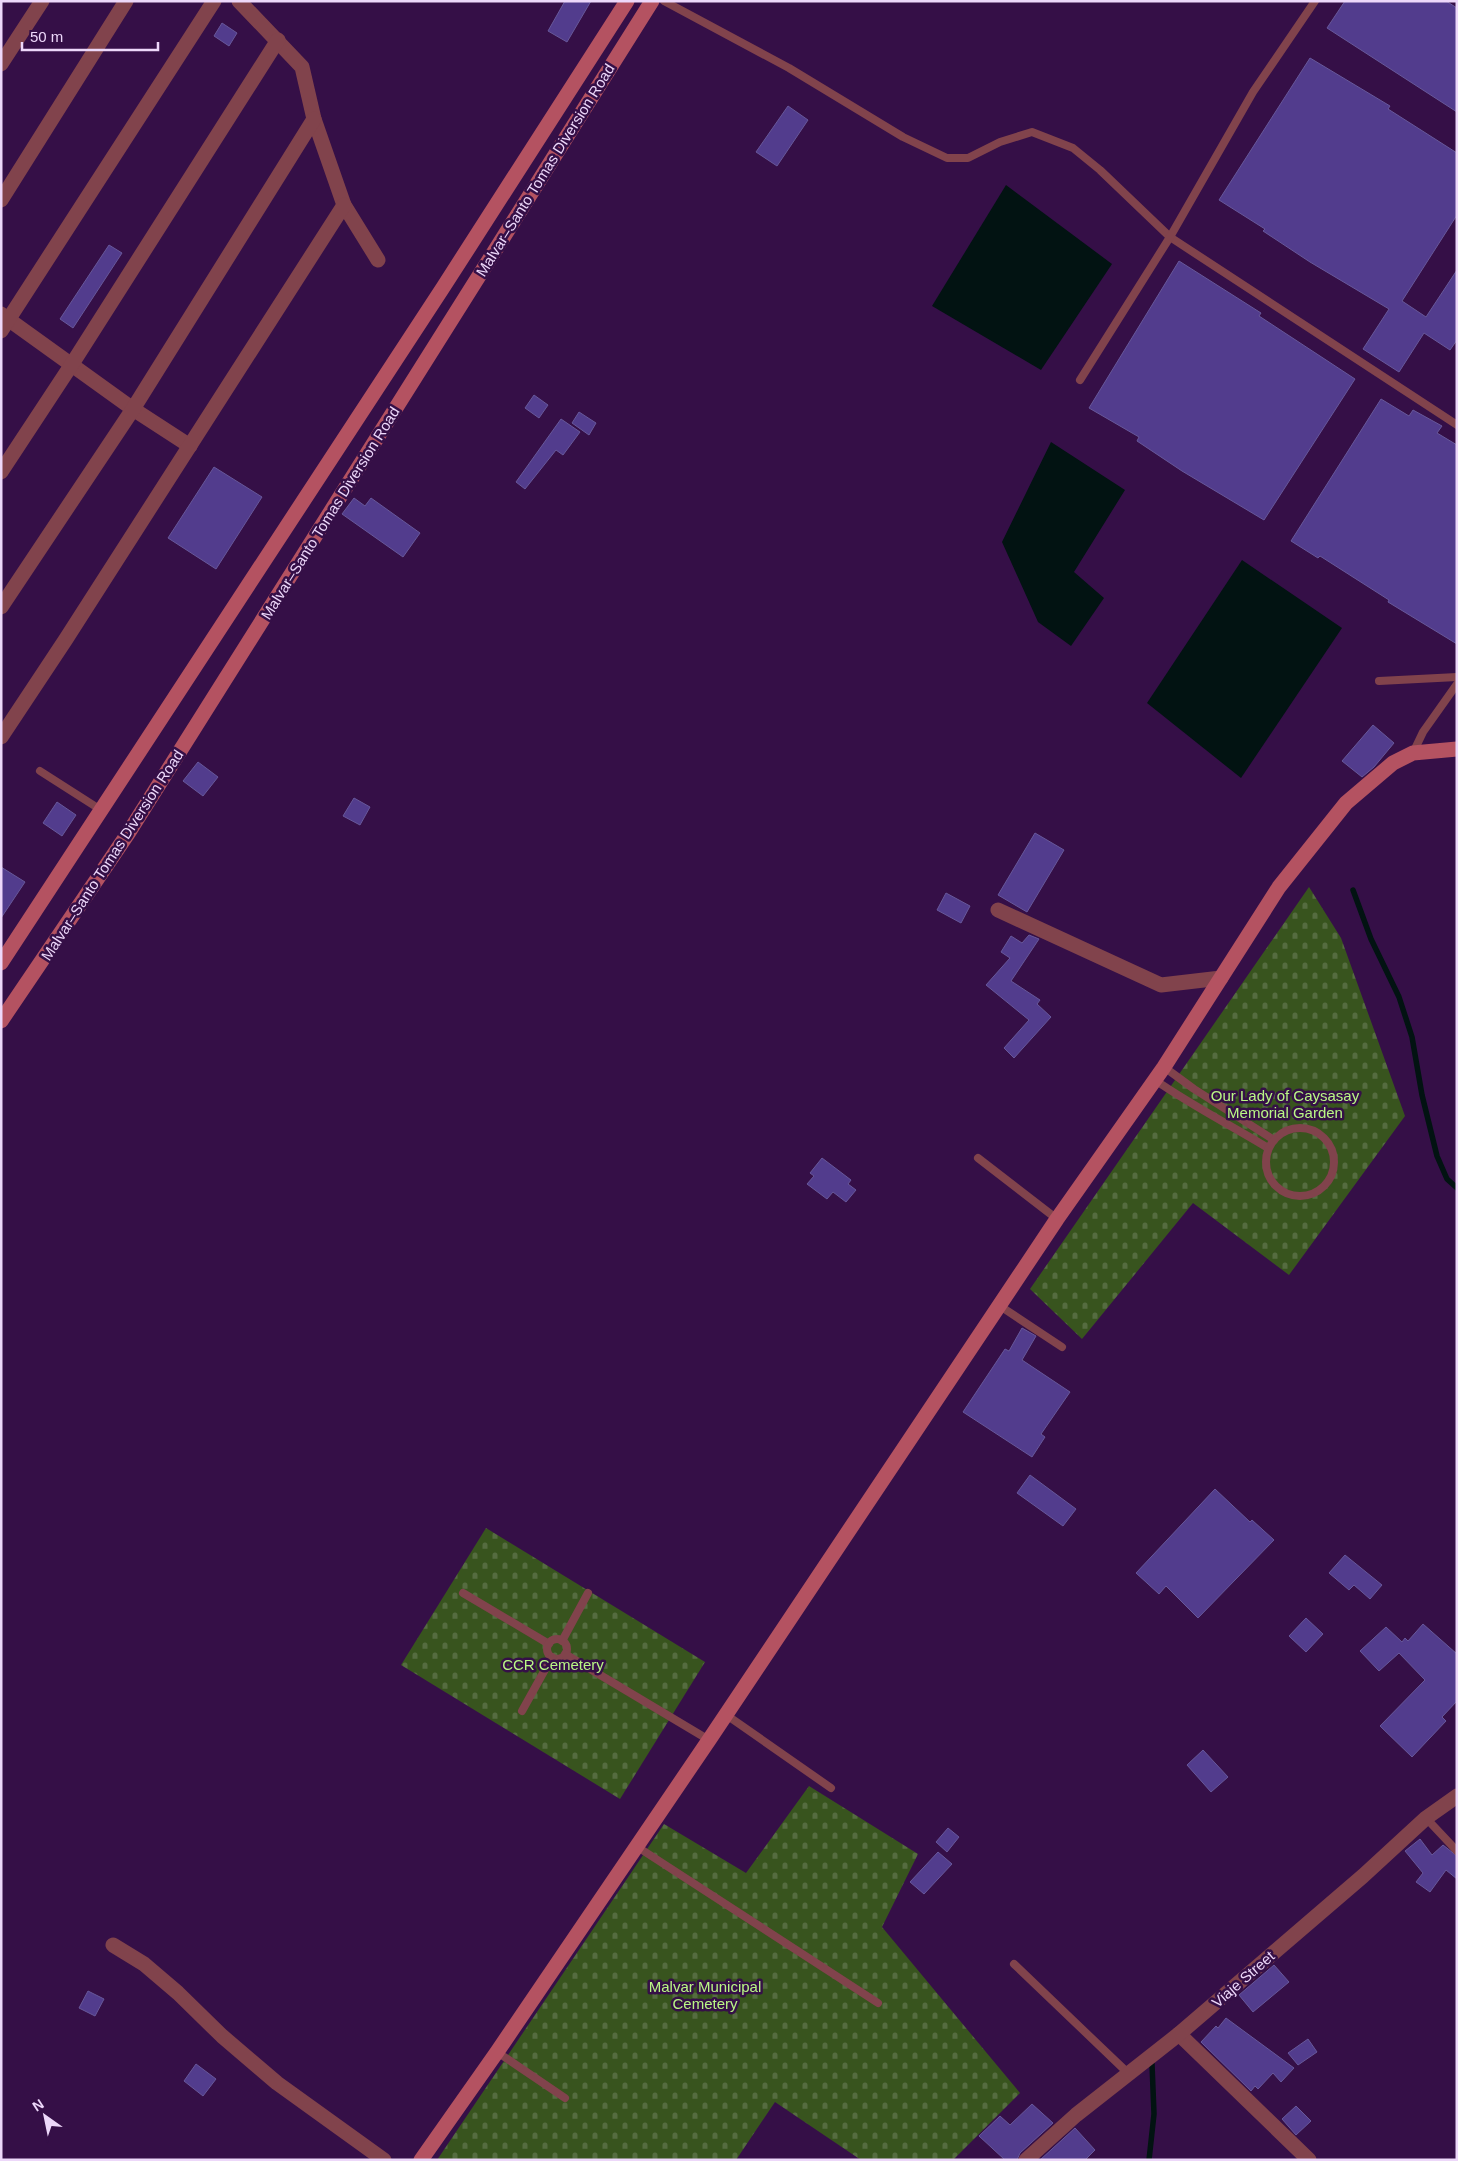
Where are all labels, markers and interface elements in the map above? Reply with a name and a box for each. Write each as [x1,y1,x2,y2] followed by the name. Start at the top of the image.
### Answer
[22,20,159,52] scale bar
[30,28,63,45] text: 50 m
[472,61,618,279] street label: Malvar–Santo Tomas Diversion Road
[257,404,403,622] street label: Malvar–Santo Tomas Diversion Road
[38,747,186,963] street label: Malvar–Santo Tomas Diversion Road
[1211,1087,1360,1121] park label: Our Lady of Caysasay Memorial Garden
[502,1656,604,1673] park label: CCR Cemetery
[1208,1947,1278,2011] street label: Viaje Street
[649,1978,761,2012] park label: Malvar Municipal Cemetery
[20,2091,70,2141] north arrow
[29,2096,47,2115] text: N

